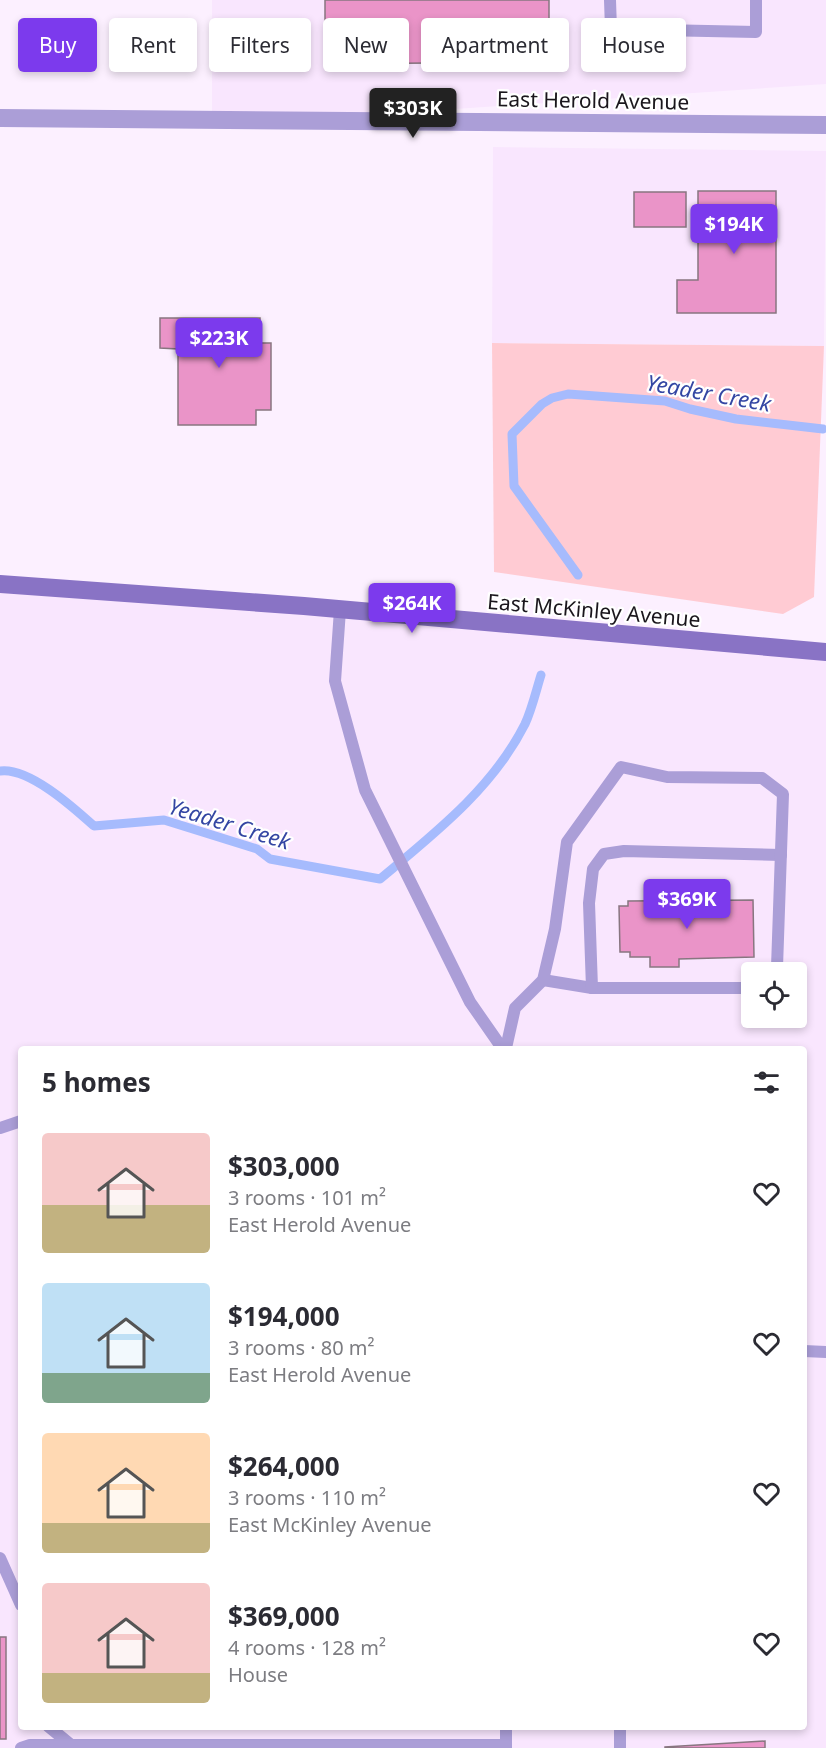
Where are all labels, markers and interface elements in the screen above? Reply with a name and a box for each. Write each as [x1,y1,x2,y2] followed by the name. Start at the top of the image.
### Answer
[18,18,97,72] chip: Buy
[109,18,197,72] chip: Rent
[209,18,311,72] chip: Filters
[323,18,409,72] chip: New
[421,18,569,72] chip: Apartment
[581,18,686,72] chip: House
[497,84,689,116] street label: East Herold Avenue
[371,88,455,139] pin: $303K
[383,94,443,121] text: $303K
[692,204,776,255] pin: $194K
[704,210,764,237] text: $194K
[177,318,261,369] pin: $223K
[189,324,249,351] text: $223K
[644,366,775,418] water label: Yeader Creek
[370,583,454,634] pin: $264K
[486,587,702,633] street label: East McKinley Avenue
[382,589,442,616] text: $264K
[165,790,296,856] water label: Yeader Creek
[645,879,729,930] pin: $369K
[657,885,717,912] text: $369K
[741,962,807,1028] map controls
[741,962,807,1028] button: locate
[42,1064,151,1100] text: 5 homes
[750,1066,783,1099] icon: filters
[228,1148,340,1184] text: $303,000
[90,1157,162,1229] icon: home
[750,1177,783,1210] icon: heart
[228,1184,386,1211] text: 3 rooms · 101 m²
[228,1211,411,1238] text: East Herold Avenue
[228,1298,340,1334] text: $194,000
[90,1307,162,1379] icon: home
[750,1327,783,1360] icon: heart
[228,1334,375,1361] text: 3 rooms · 80 m²
[228,1361,411,1388] text: East Herold Avenue
[228,1448,340,1484] text: $264,000
[90,1457,162,1529] icon: home
[750,1477,783,1510] icon: heart
[228,1484,386,1511] text: 3 rooms · 110 m²
[228,1511,432,1538] text: East McKinley Avenue
[228,1598,340,1634] text: $369,000
[90,1607,162,1679] icon: home
[750,1627,783,1660] icon: heart
[228,1634,386,1661] text: 4 rooms · 128 m²
[228,1661,288,1688] text: House

